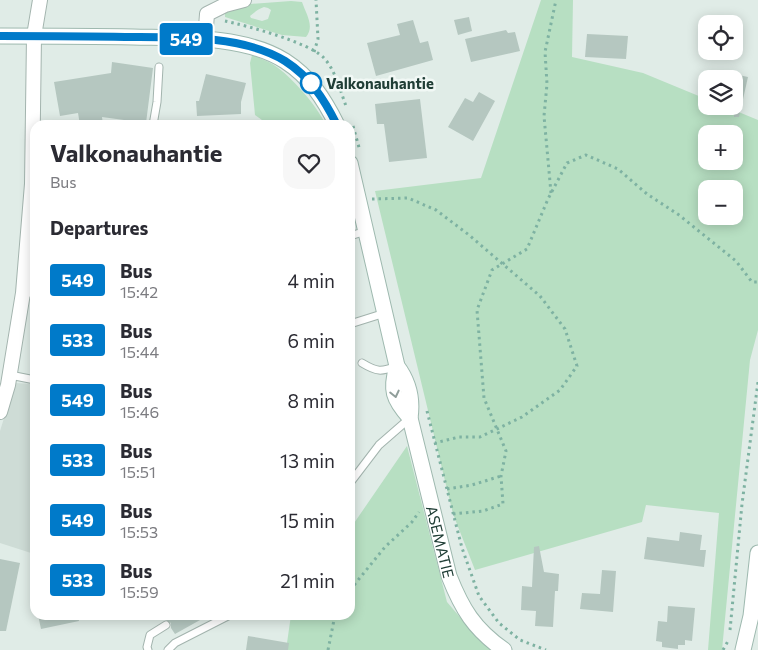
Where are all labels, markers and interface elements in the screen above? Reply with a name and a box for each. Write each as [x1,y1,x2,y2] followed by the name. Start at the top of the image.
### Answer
[698,15,743,225] map controls
[698,15,743,60] button: locate
[157,23,215,55] line badge: 549
[170,28,202,50] text: 549
[698,70,743,115] button: layers
[300,72,322,94] marker: Valkonauhantie
[326,74,434,92] place label: Valkonauhantie
[698,125,743,170] button: +
[283,137,335,189] button: heart
[50,138,222,167] text: Valkonauhantie
[50,172,77,191] text: Bus
[698,180,743,225] button: −
[50,216,148,239] text: Departures
[120,259,152,282] text: Bus
[61,269,94,291] text: 549
[288,269,335,292] text: 4 min
[120,282,158,301] text: 15:42
[120,319,152,342] text: Bus
[62,329,93,351] text: 533
[287,329,335,352] text: 6 min
[120,342,159,361] text: 15:44
[120,379,152,402] text: Bus
[61,389,94,411] text: 549
[287,389,335,412] text: 8 min
[389,390,400,398] one-way arrow
[120,402,159,421] text: 15:46
[120,439,152,462] text: Bus
[62,449,93,471] text: 533
[280,449,335,472] text: 13 min
[120,462,156,481] text: 15:51
[120,499,152,522] text: Bus
[423,504,458,580] street label: ASEMATIE
[61,509,94,531] text: 549
[280,509,335,532] text: 15 min
[120,522,158,541] text: 15:53
[120,559,152,582] text: Bus
[62,569,93,591] text: 533
[280,569,335,592] text: 21 min
[120,582,159,601] text: 15:59

